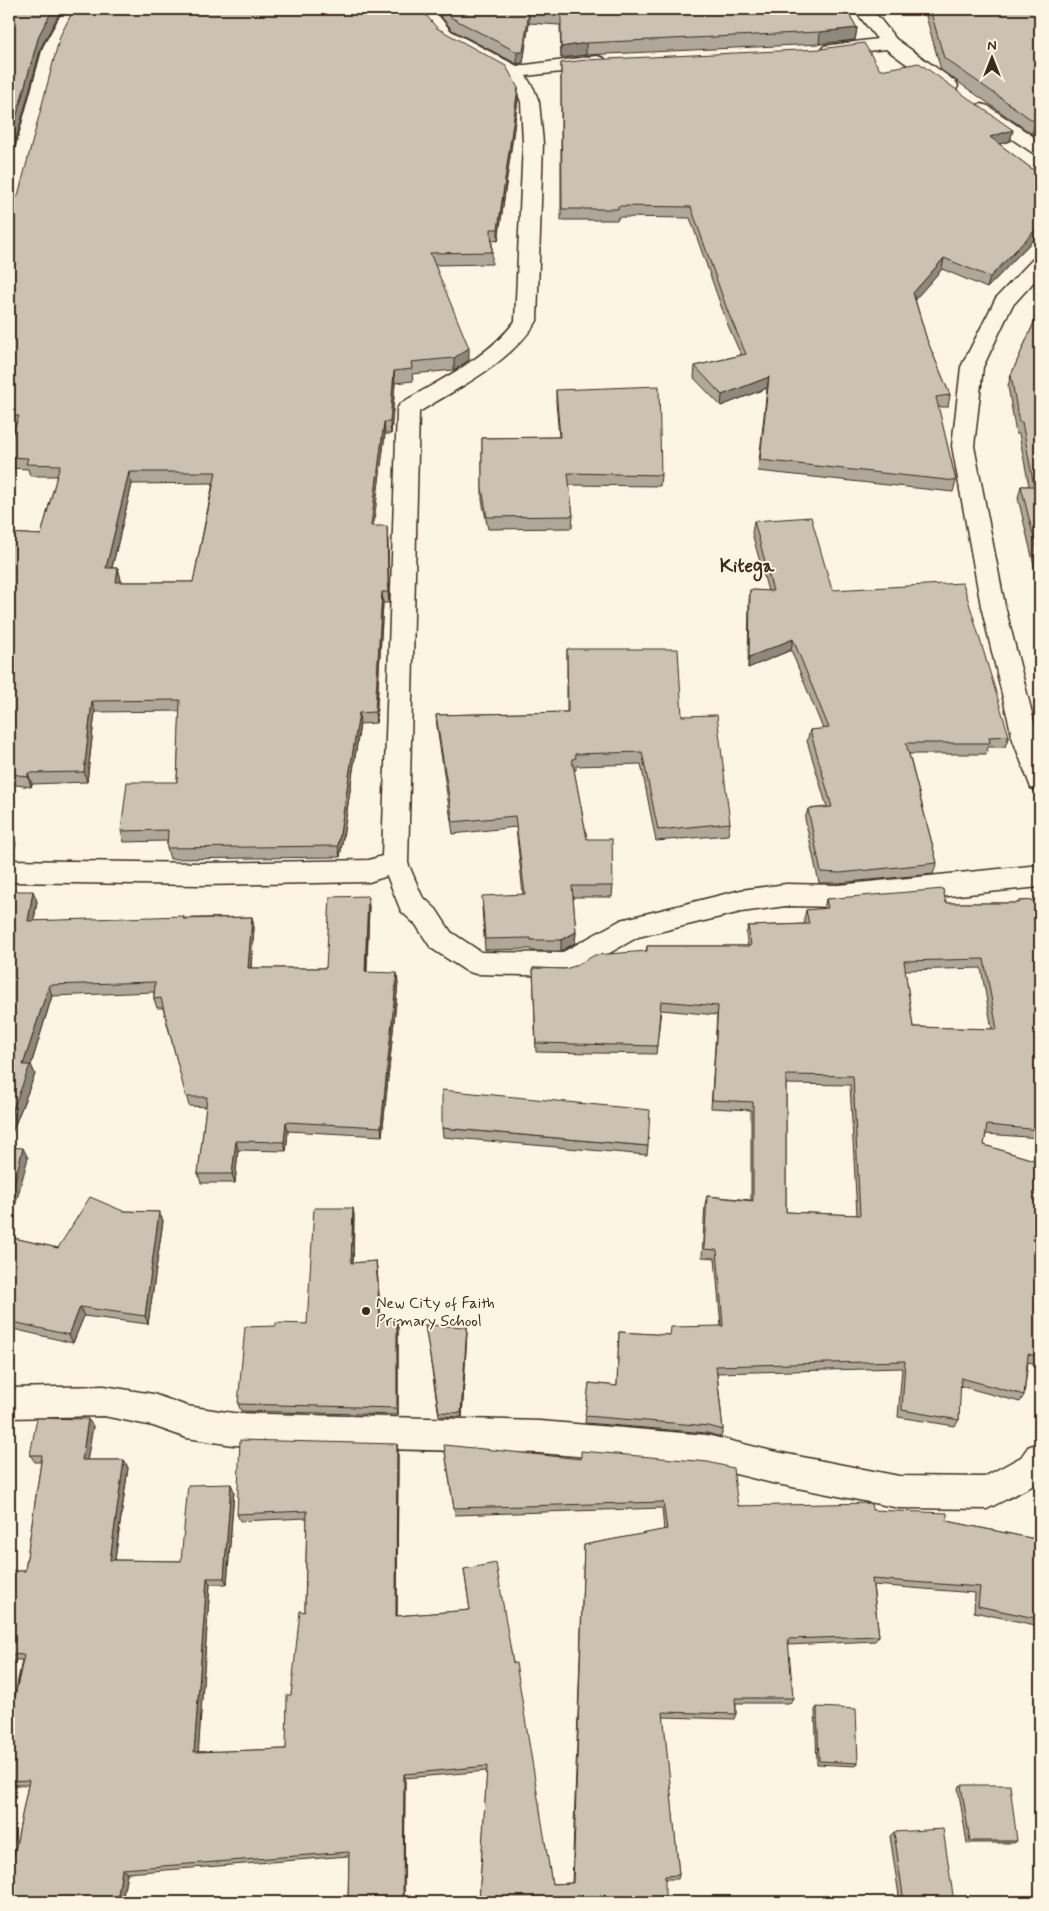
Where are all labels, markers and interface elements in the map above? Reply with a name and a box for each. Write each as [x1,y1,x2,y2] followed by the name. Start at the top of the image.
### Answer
[966,32,1016,82] north arrow
[987,37,997,55] text: N
[720,554,775,582] district label: Kitega
[376,1293,495,1332] place label: New City of Faith Primary School
[360,1305,372,1317] marker: New City of Faith Primary School

